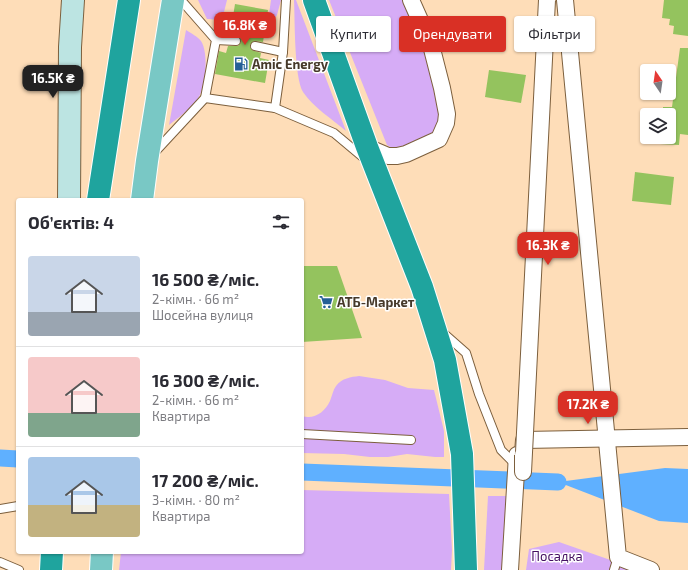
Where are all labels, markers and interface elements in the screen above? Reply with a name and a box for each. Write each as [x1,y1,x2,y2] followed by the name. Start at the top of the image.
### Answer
[208,12,282,46] pin: 16.8K ₴
[316,16,391,52] chip: Купити
[399,16,506,52] chip: Орендувати
[514,16,595,52] chip: Фільтри
[223,17,267,33] text: 16.8K ₴
[233,56,249,72] fuel station icon: Amic Energy
[252,56,329,72] place label: Amic Energy
[640,64,676,100] north arrow
[640,64,676,144] map controls
[16,65,90,99] pin: 16.5K ₴
[31,70,75,86] text: 16.5K ₴
[640,108,676,144] button: layers
[270,211,292,233] icon: filters
[28,212,114,232] text: Об’єктів: 4
[511,232,585,266] pin: 16.3K ₴
[526,237,570,253] text: 16.3K ₴
[152,269,259,289] text: 16 500 ₴/міс.
[60,272,108,320] icon: home
[152,291,239,307] text: 2-кімн. · 66 m²
[318,294,334,310] supermarket icon: АТБ-Маркет
[337,294,415,310] place label: АТБ-Маркет
[152,307,253,323] text: Шосейна вулиця
[152,370,259,390] text: 16 300 ₴/міс.
[60,373,108,421] icon: home
[551,391,625,425] pin: 17.2K ₴
[152,392,239,408] text: 2-кімн. · 66 m²
[567,396,609,412] text: 17.2K ₴
[152,408,211,424] text: Квартира
[152,470,259,490] text: 17 200 ₴/міс.
[60,473,108,521] icon: home
[152,492,240,508] text: 3-кімн. · 80 m²
[152,508,211,524] text: Квартира
[531,548,583,564] park label: Посадка

